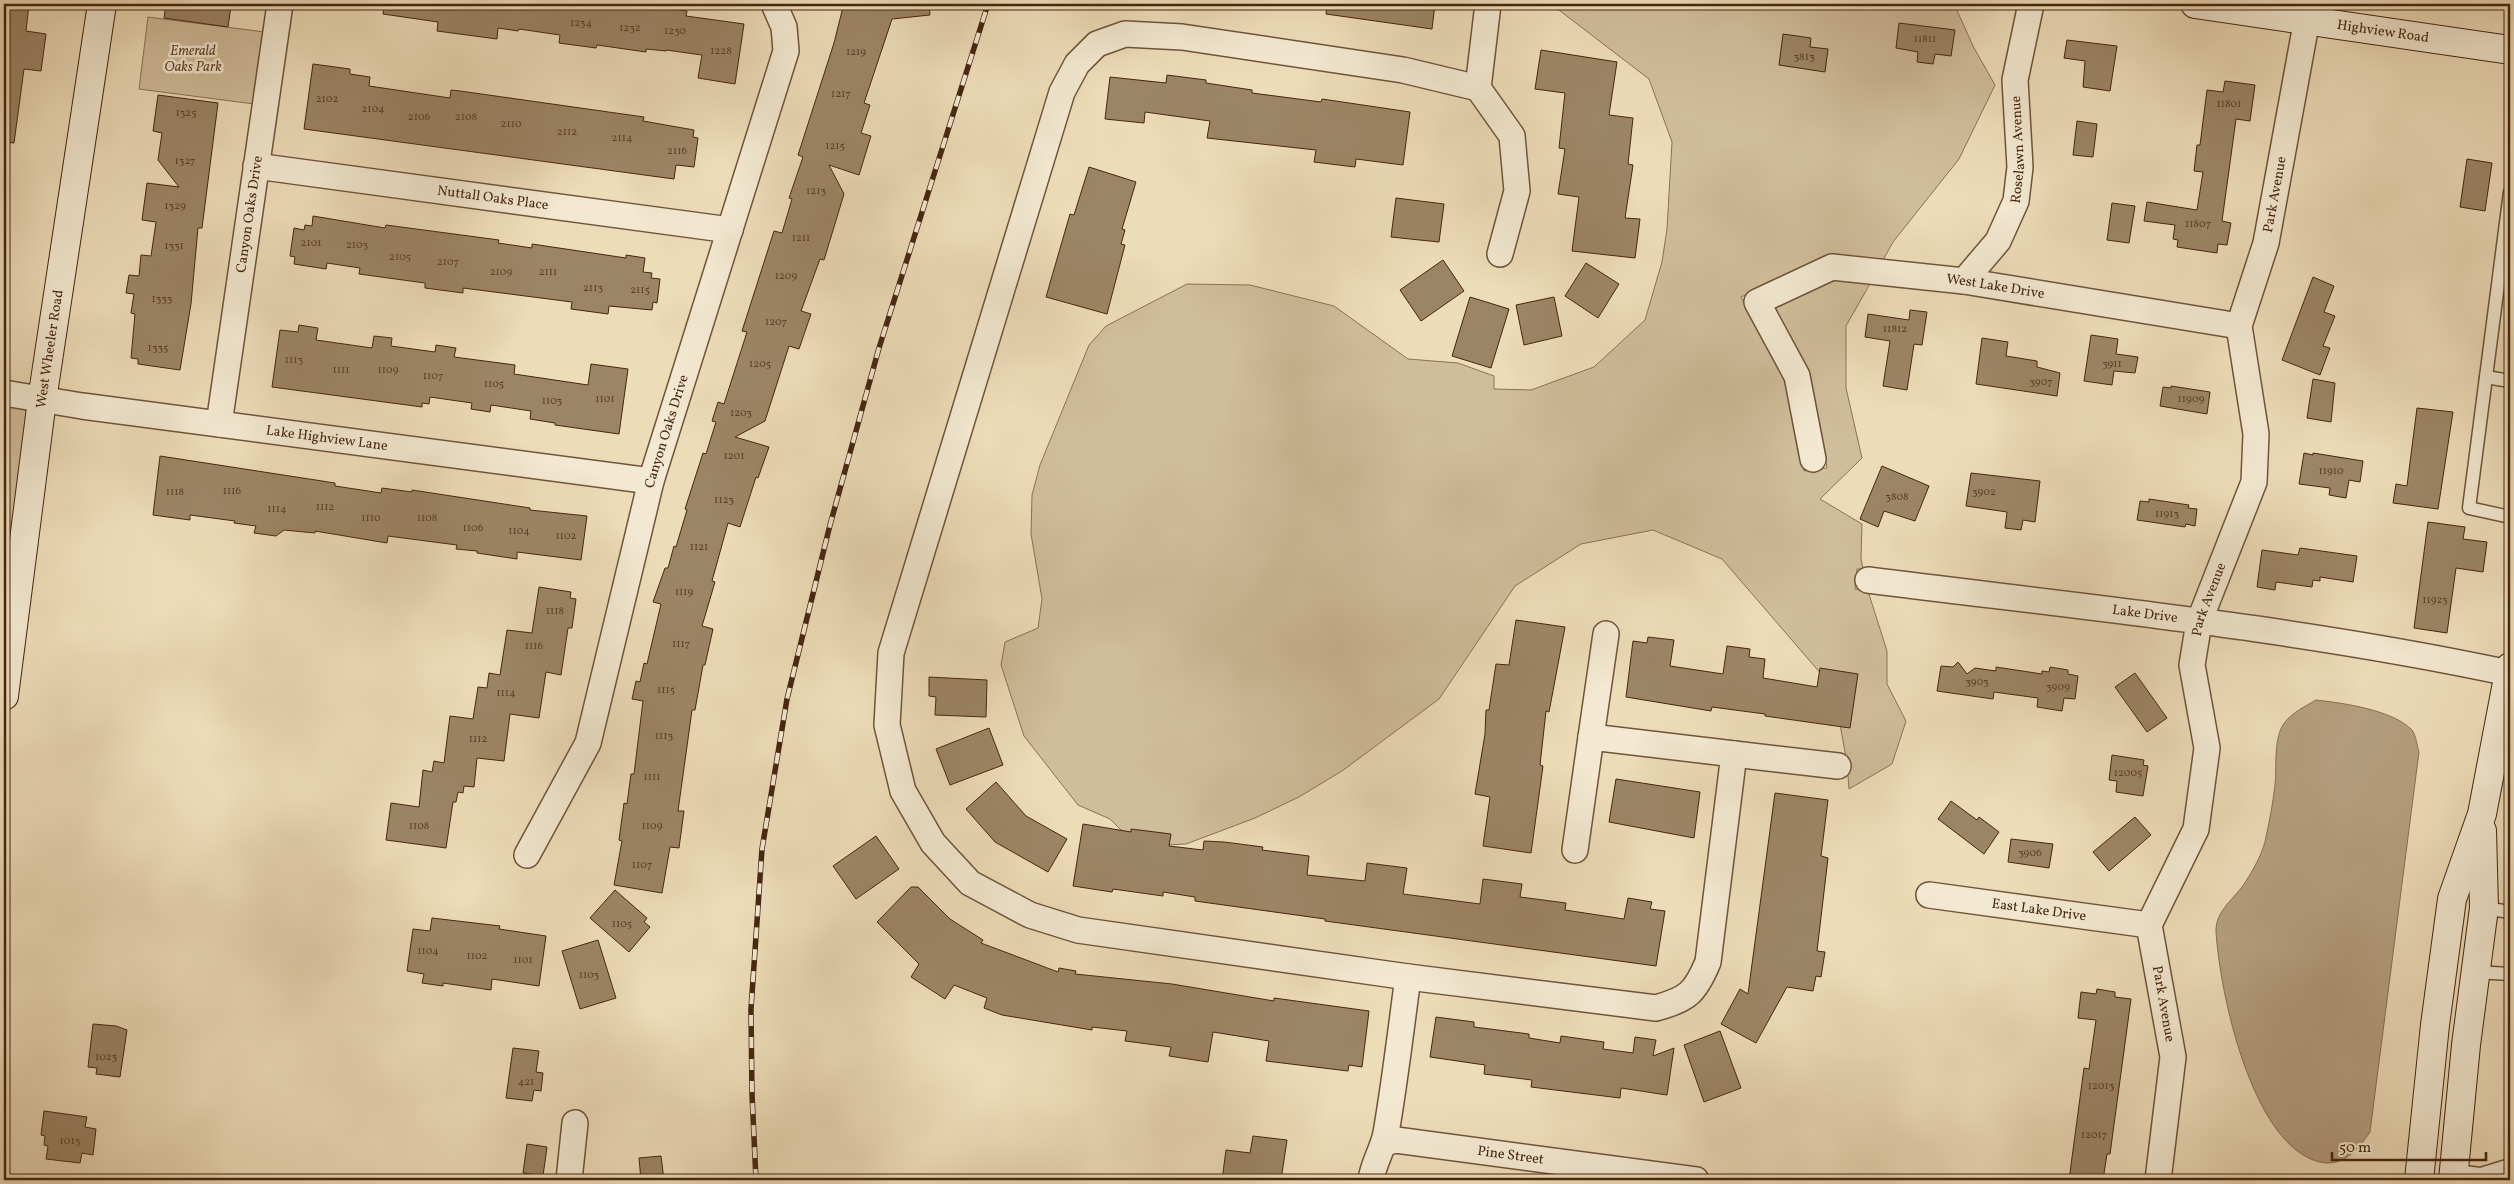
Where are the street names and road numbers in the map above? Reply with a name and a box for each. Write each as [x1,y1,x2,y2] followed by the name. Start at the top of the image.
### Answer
[2336,15,2430,48] street label: Highview Road
[2006,95,2030,204] street label: Roselawn Avenue
[232,154,267,274] street label: Canyon Oaks Drive
[2259,154,2291,234] street label: Park Avenue
[436,181,550,215] street label: Nuttall Oaks Place
[1945,270,2046,304] street label: West Lake Drive
[32,288,68,409] street label: West Wheeler Road
[640,372,693,490] street label: Canyon Oaks Drive
[265,421,389,456] street label: Lake Highview Lane
[2187,560,2231,638] street label: Park Avenue
[2111,600,2179,628] street label: Lake Drive
[1991,894,2088,926] street label: East Lake Drive
[2147,964,2179,1044] street label: Park Avenue
[1476,1141,1545,1169] street label: Pine Street

